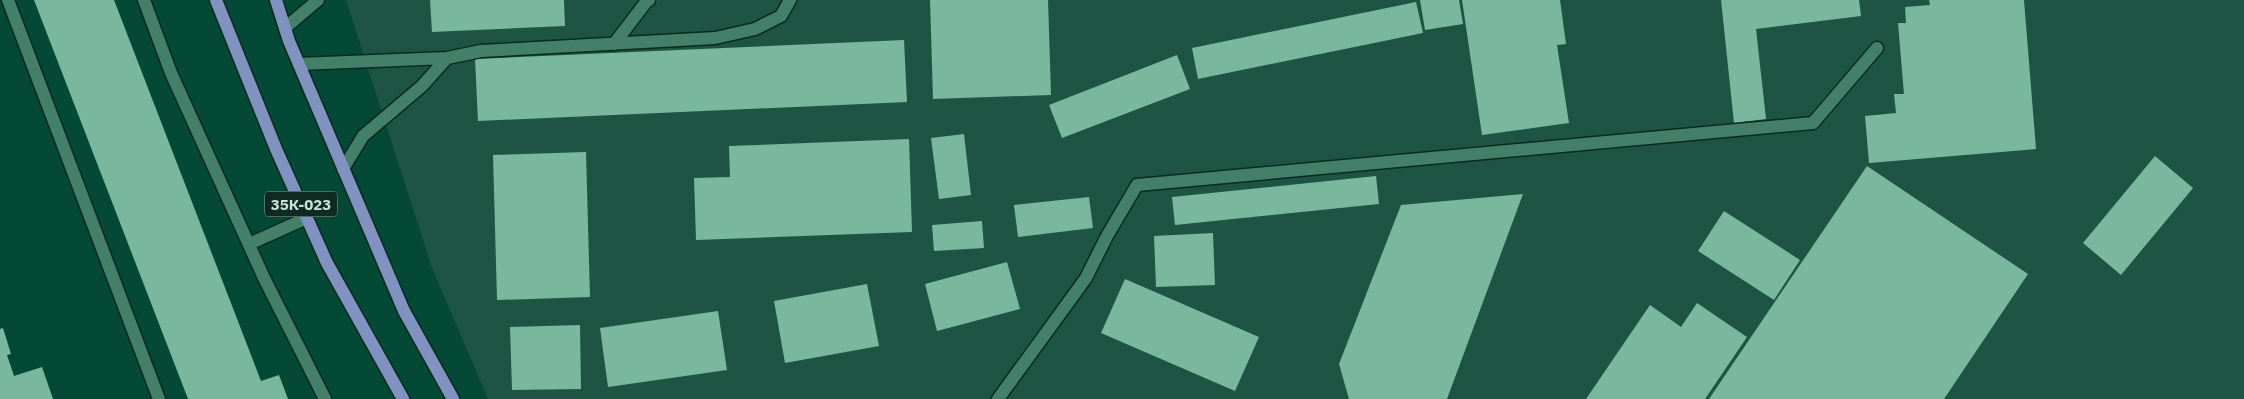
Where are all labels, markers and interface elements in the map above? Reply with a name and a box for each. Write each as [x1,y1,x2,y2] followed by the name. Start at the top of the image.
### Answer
[265,192,337,216] road number: 35К-023

